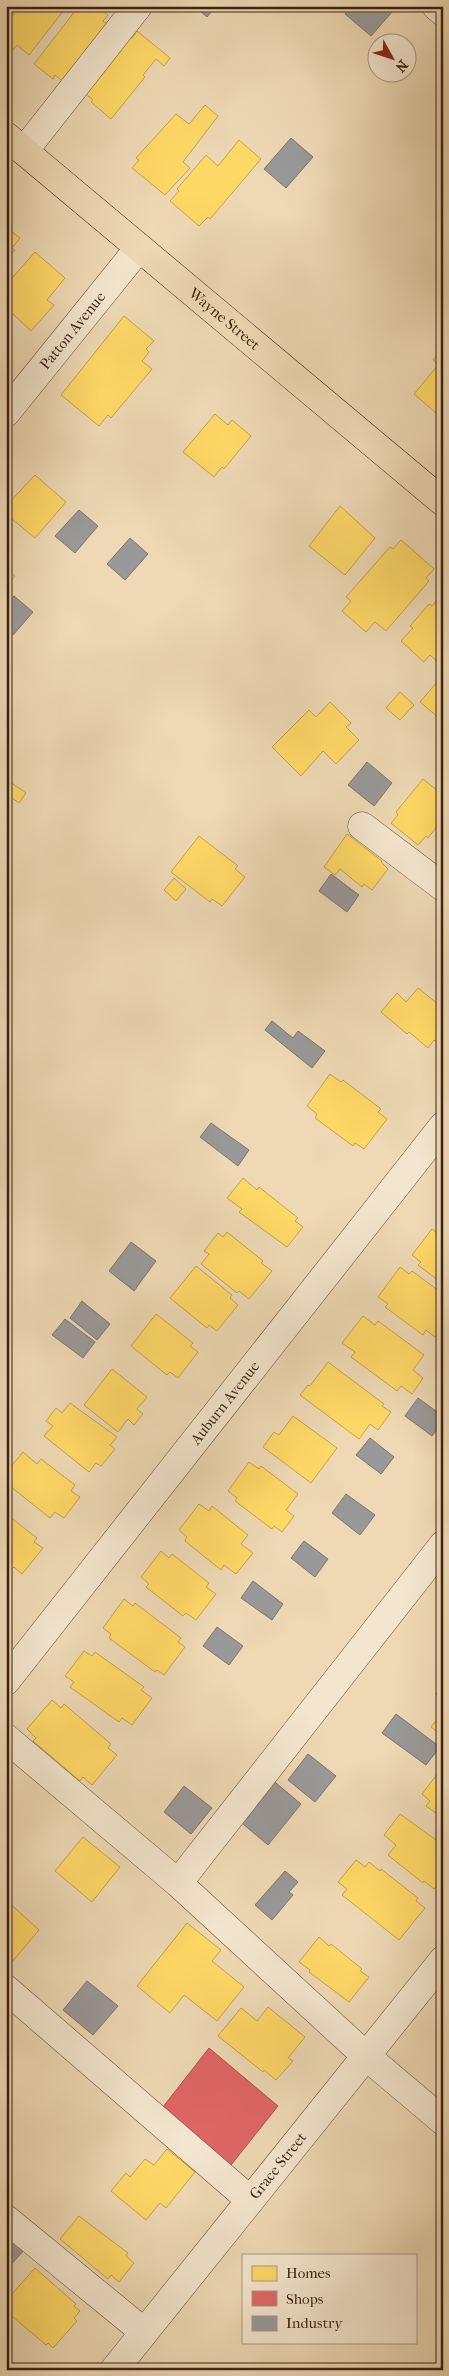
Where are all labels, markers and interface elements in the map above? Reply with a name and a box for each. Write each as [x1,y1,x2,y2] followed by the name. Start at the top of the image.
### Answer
[366,32,416,82] north arrow
[391,57,412,76] text: N
[184,283,264,354] street label: Wayne Street
[36,288,110,373] street label: Patton Avenue
[186,1357,264,1449] street label: Auburn Avenue
[246,2128,311,2203] street label: Grace Street
[242,2254,416,2344] legend
[286,2264,331,2282] text: Homes
[286,2290,324,2308] text: Shops
[286,2314,343,2332] text: Industry

